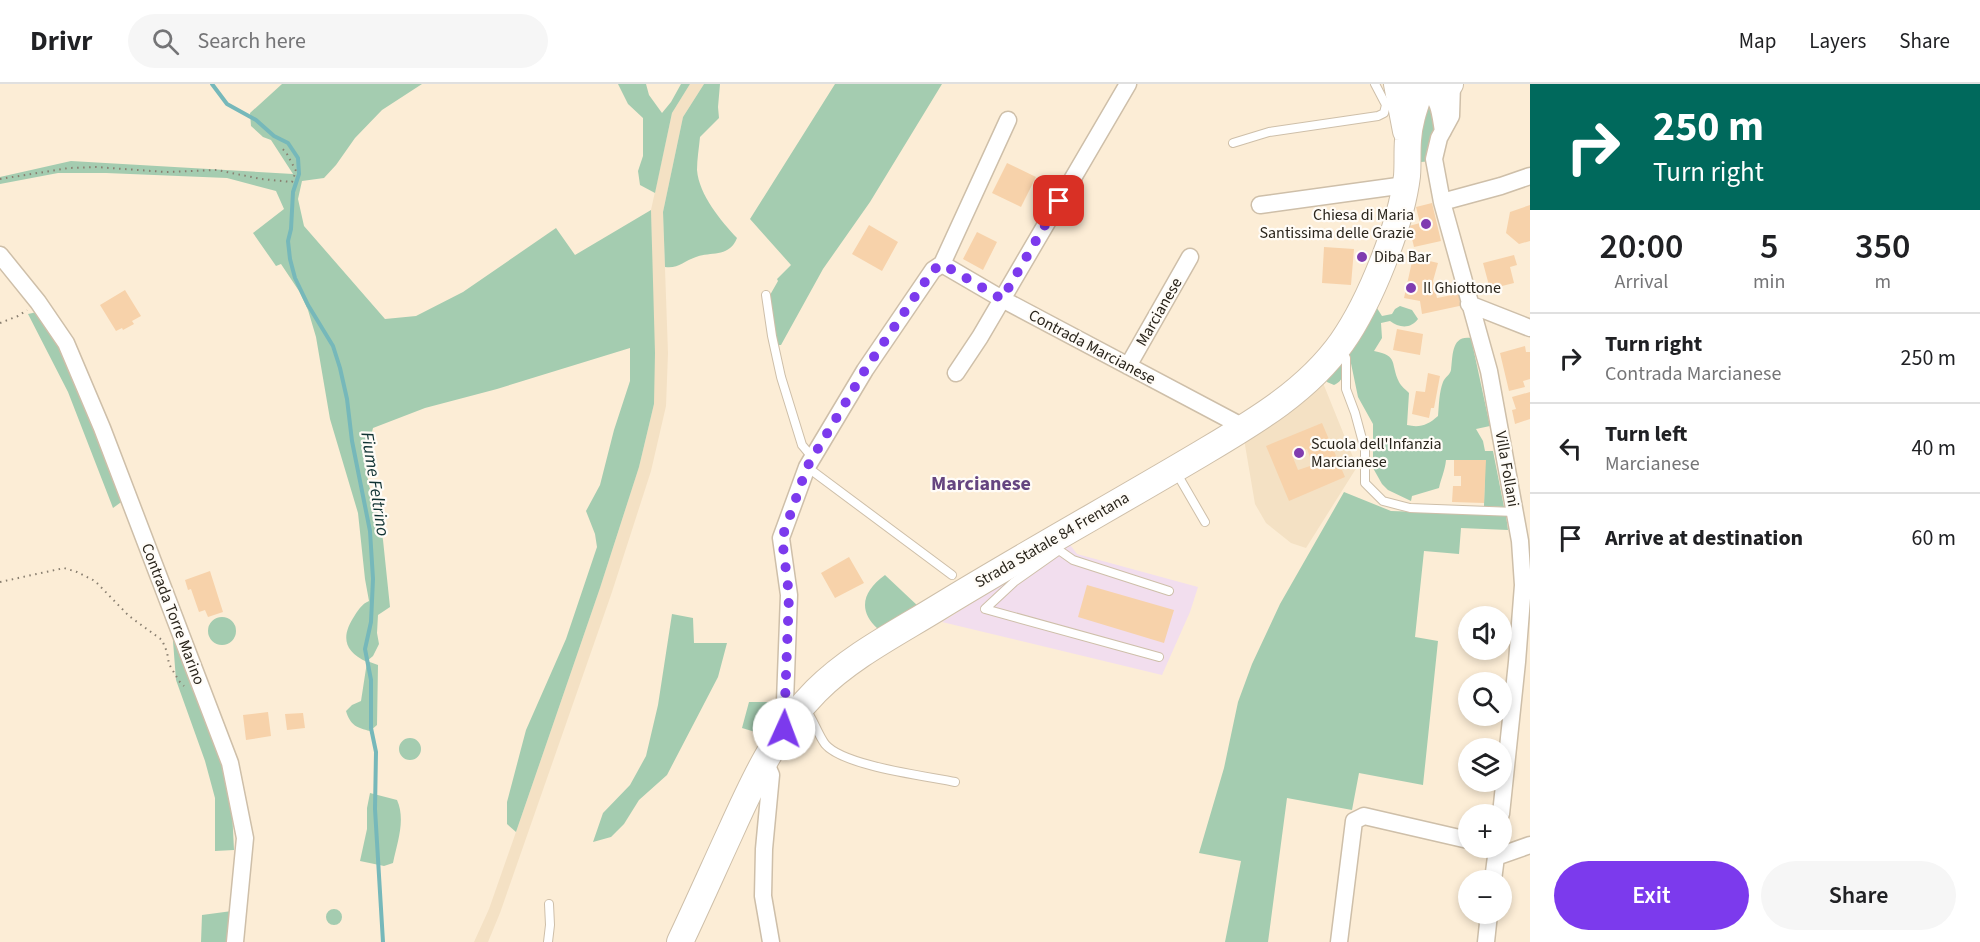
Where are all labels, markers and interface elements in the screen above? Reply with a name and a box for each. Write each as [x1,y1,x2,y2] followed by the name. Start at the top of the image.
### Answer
[128,14,548,68] search box
[30,21,92,61] text: Drivr
[149,25,182,58] icon: search
[197,25,306,57] text: Search here
[1739,26,1776,56] text: Map
[1809,26,1866,56] text: Layers
[1899,26,1950,56] text: Share
[1653,97,1764,157] text: 250 m
[1554,108,1632,186] icon: right
[1653,153,1764,192] text: Turn right
[1033,175,1084,226] pin
[1042,184,1075,217] icon: arrive
[1260,204,1414,244] place label: Chiesa di Maria Santissima delle Grazie
[1419,217,1433,231] marker: Chiesa di Maria Santissima delle Grazie
[1600,221,1683,272] text: 20:00
[1760,221,1778,272] text: 5
[1855,221,1910,272] text: 350
[1374,246,1431,268] place label: Diba Bar
[1355,250,1369,264] marker: Diba Bar
[1615,268,1668,296] text: Arrival
[1753,268,1785,296] text: min
[1874,268,1891,296] text: m
[1131,274,1187,350] street label: Marcianese
[1423,277,1501,299] place label: Il Ghiottone
[1404,281,1418,295] marker: Il Ghiottone
[1025,304,1159,390] street label: Contrada Marcianese
[1605,328,1702,360] text: Turn right
[1554,342,1587,375] icon: right
[1901,342,1956,374] text: 250 m
[1605,360,1781,388] text: Contrada Marcianese
[1605,418,1687,450] text: Turn left
[1489,429,1525,509] street label: Villa Follani
[354,430,396,538] water label: Fiume Feltrino
[1554,432,1587,465] icon: left
[1911,432,1956,464] text: 40 m
[1311,433,1441,473] place label: Scuola dell'Infanzia Marcianese
[1292,446,1306,460] marker: Scuola dell'Infanzia Marcianese
[1605,450,1700,478] text: Marcianese
[931,470,1031,498] district label: Marcianese
[971,487,1133,593] street label: Strada Statale 84 Frentana
[1554,522,1587,555] icon: arrive
[1605,522,1803,554] text: Arrive at destination
[1911,522,1956,554] text: 60 m
[136,540,210,688] street label: Contrada Torre Marino
[1458,606,1512,924] map controls
[1458,606,1512,660] button: sound
[1458,672,1512,726] button: search
[752,697,816,761] position arrow
[1458,738,1512,792] button: layers
[1458,804,1512,858] button: +
[1554,861,1749,930] button: Exit
[1761,861,1956,930] button: Share
[1458,870,1512,924] button: −

